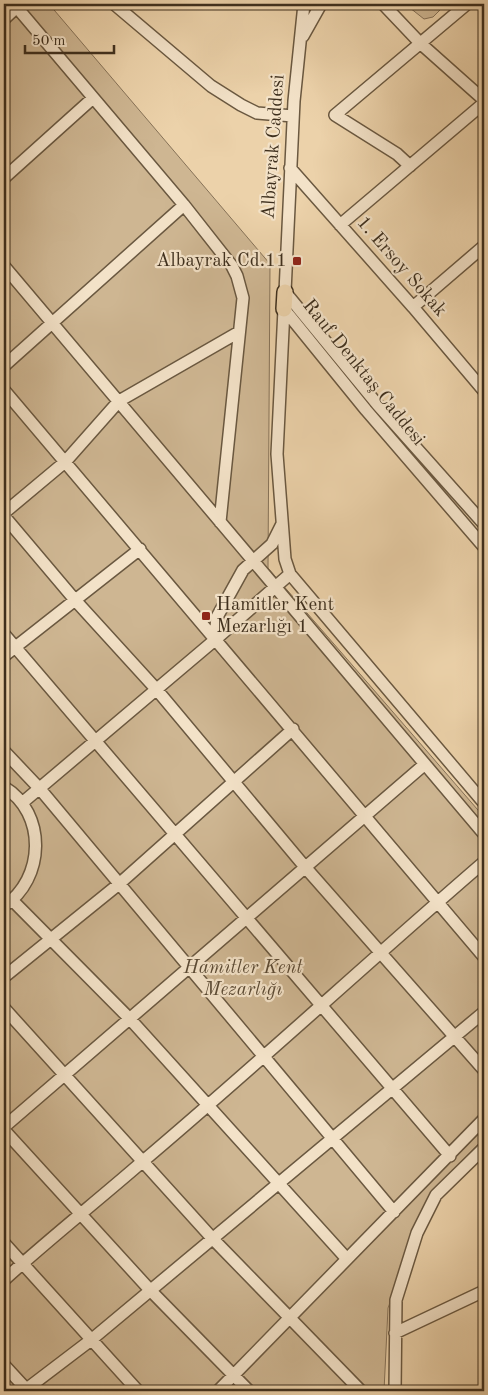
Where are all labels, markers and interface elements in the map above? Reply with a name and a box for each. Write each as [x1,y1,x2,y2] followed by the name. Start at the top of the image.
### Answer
[25,22,114,54] scale bar
[32,34,66,49] text: 50 m
[259,74,289,220] street label: Albayrak Caddesi
[353,213,450,321] street label: 1. Ersoy Sokak
[156,252,287,271] place label: Albayrak Cd.11
[291,255,303,267] marker: Albayrak Cd.11
[298,296,428,450] street label: Rauf Denktaş Caddesi
[216,596,334,637] place label: Hamitler Kent Mezarlığı 1
[200,610,212,622] marker: Hamitler Kent Mezarlığı 1
[182,959,303,1000] park label: Hamitler Kent Mezarlığı

